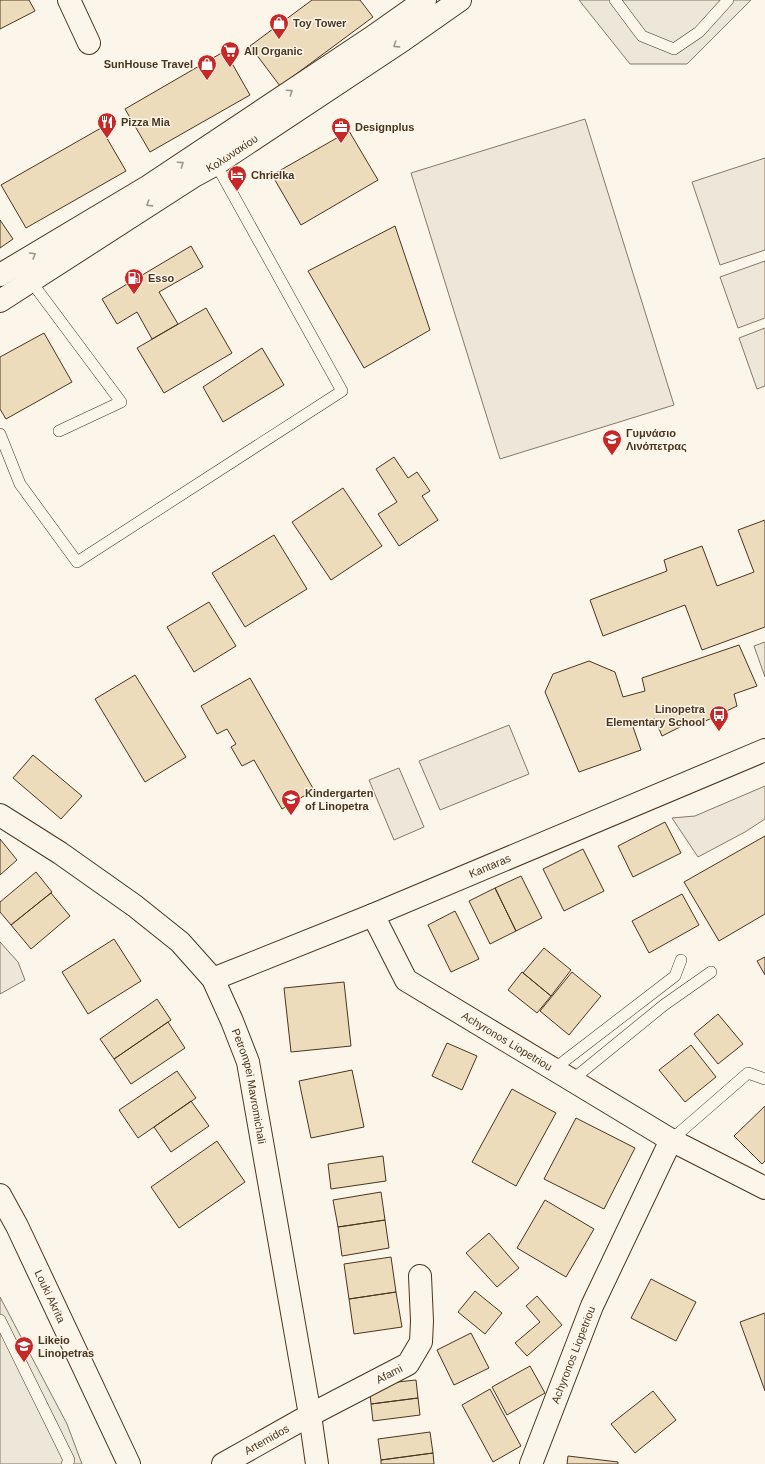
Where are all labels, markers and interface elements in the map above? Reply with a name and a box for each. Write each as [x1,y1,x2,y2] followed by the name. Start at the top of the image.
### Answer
[268,12,290,40] shop icon: Toy Tower
[293,17,347,29] place label: Toy Tower
[219,40,241,68] supermarket icon: All Organic
[393,40,400,48] one-way arrow
[244,45,303,57] place label: All Organic
[196,53,218,81] shop icon: SunHouse Travel
[104,58,193,70] place label: SunHouse Travel
[285,90,292,97] one-way arrow
[96,111,118,139] restaurant icon: Pizza Mia
[121,116,171,128] place label: Pizza Mia
[330,116,352,144] office icon: Designplus
[355,121,414,133] place label: Designplus
[204,132,260,174] street label: Κολωνακίου
[177,162,184,169] one-way arrow
[226,164,248,192] hotel icon: Chrielka
[251,169,295,181] place label: Chrielka
[146,200,153,207] one-way arrow
[29,253,36,260] one-way arrow
[123,267,145,295] fuel station icon: Esso
[148,272,175,284] place label: Esso
[626,427,687,453] place label: Γυμνάσιο Λινόπετρας
[601,428,623,456] school or university icon: Γυμνάσιο Λινόπετρας
[606,703,706,728] place label: Linopetra Elementary School
[708,704,730,732] bus stop icon: Linopetra Elementary School
[305,787,374,812] place label: Kindergarten of Linopetra
[280,788,302,816] school or university icon: Kindergarten of Linopetra
[467,852,513,880] street label: Kantaras
[460,1009,554,1073] street label: Achyronos Liopetriou
[230,1027,268,1145] street label: Petrompei Mavromichali
[33,1268,68,1325] street label: Louki Akrita
[549,1304,597,1405] street label: Achyronos Liopetriou
[38,1334,94,1359] place label: Likeio Linopetras
[13,1335,35,1363] school or university icon: Likeio Linopetras
[374,1362,404,1386] street label: Afami
[242,1422,292,1457] street label: Artemidos

